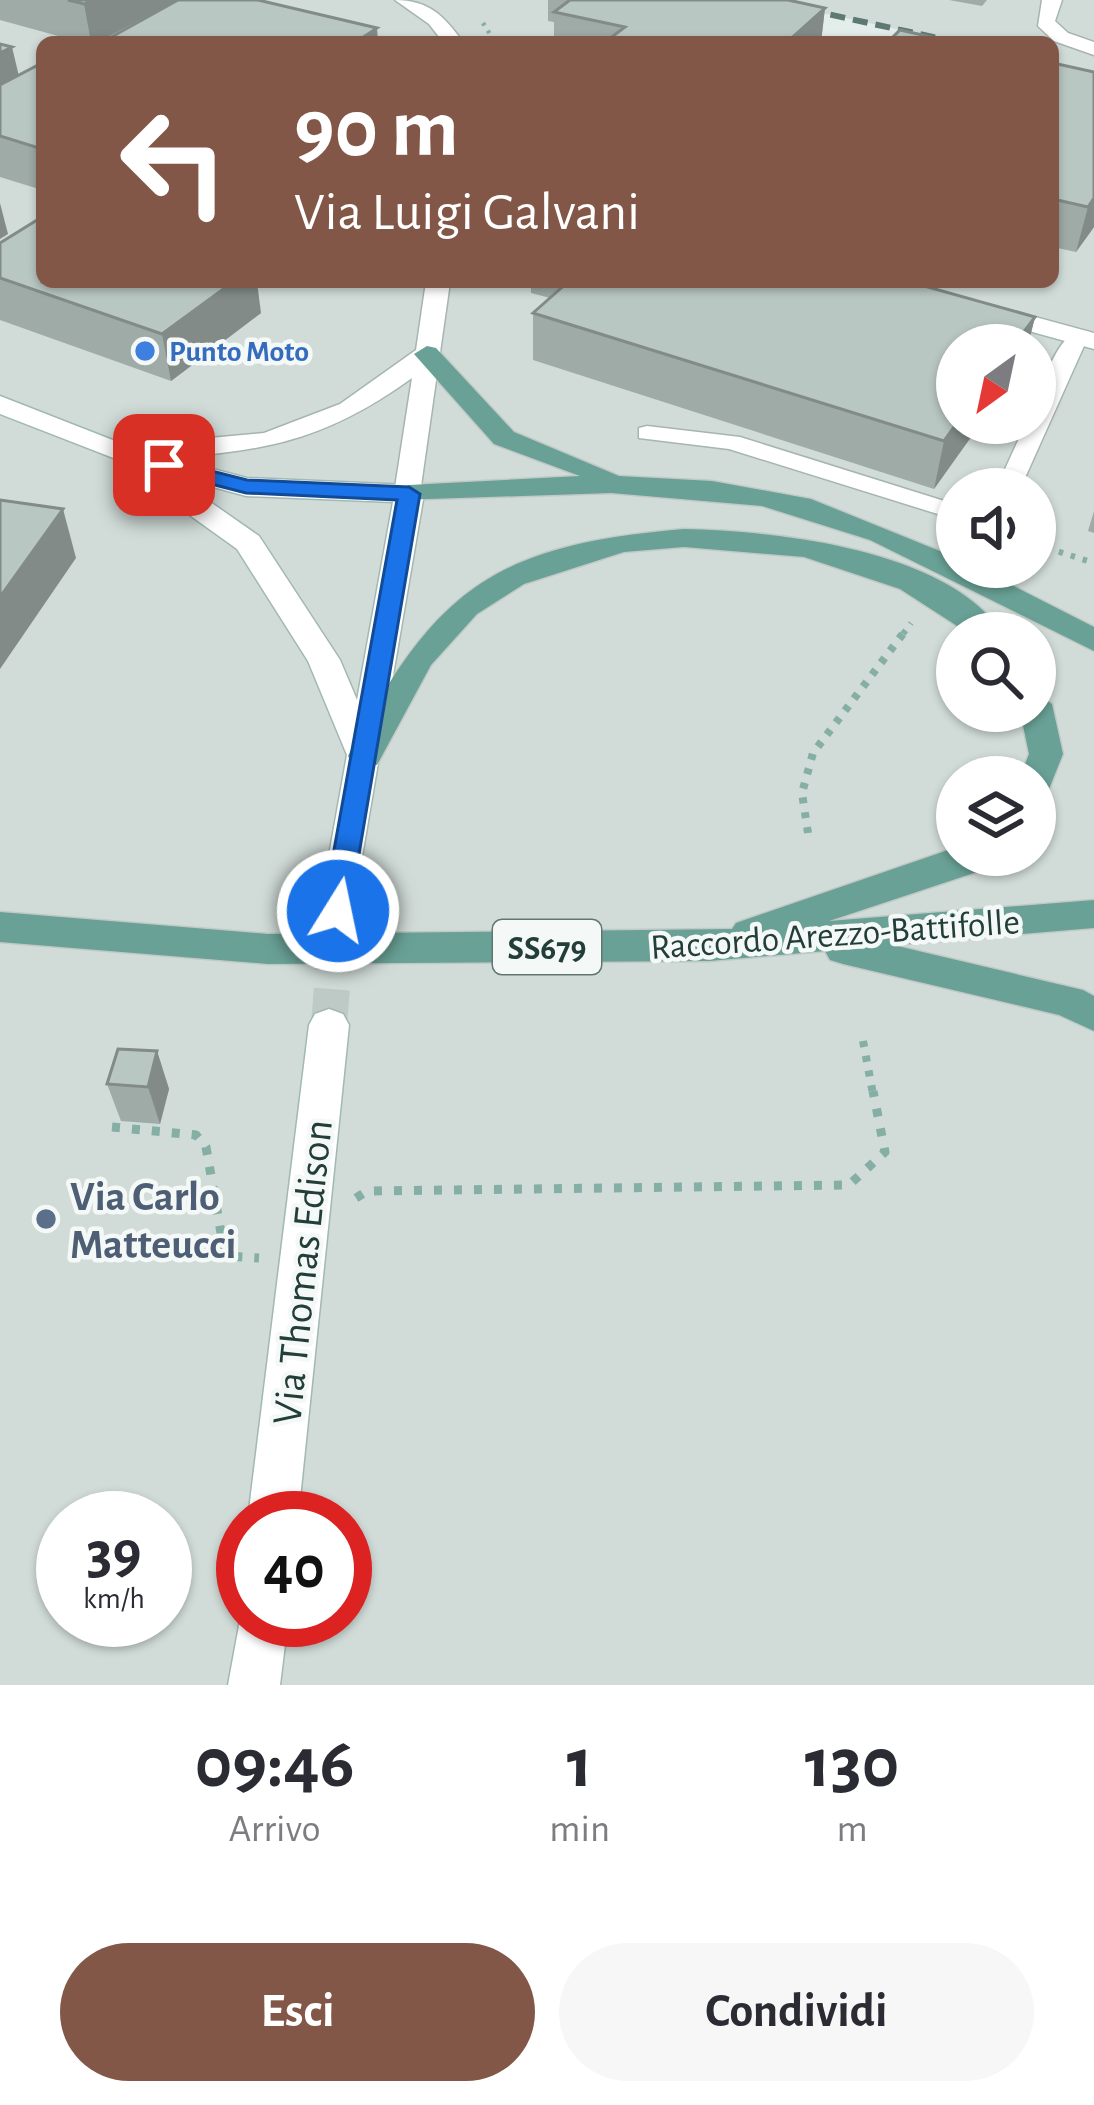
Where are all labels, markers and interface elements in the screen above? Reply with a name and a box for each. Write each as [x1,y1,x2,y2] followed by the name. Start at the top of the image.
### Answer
[96,84,252,240] icon: left
[294,88,459,172] text: 90 m
[294,186,640,240] text: Via Luigi Galvani
[936,324,1056,444] north arrow
[936,324,1056,876] map controls
[169,337,309,367] place label: Punto Moto
[132,338,158,364] marker: Punto Moto
[113,414,215,516] pin
[131,432,197,498] icon: arrive
[936,468,1056,588] button: sound
[936,612,1056,732] button: search
[936,756,1056,876] button: layers
[275,848,401,974] position arrow
[649,904,1021,966] street label: Raccordo Arezzo-Battifolle
[493,920,601,974] road number: SS679
[266,1118,340,1427] street label: Via Thomas Edison
[70,1176,236,1266] place label: Via Carlo Matteucci
[33,1206,59,1232] marker: Via Carlo Matteucci
[216,1491,372,1647] speed limit sign: 40
[87,1524,141,1584] text: 39
[83,1584,145,1614] text: km/h
[195,1728,355,1800] text: 09:46
[567,1728,593,1800] text: 1
[805,1728,899,1800] text: 130
[229,1810,321,1849] text: Arrivo
[549,1810,610,1849] text: min
[836,1810,868,1849] text: m
[60,1943,535,2081] button: Esci
[559,1943,1034,2081] button: Condividi

